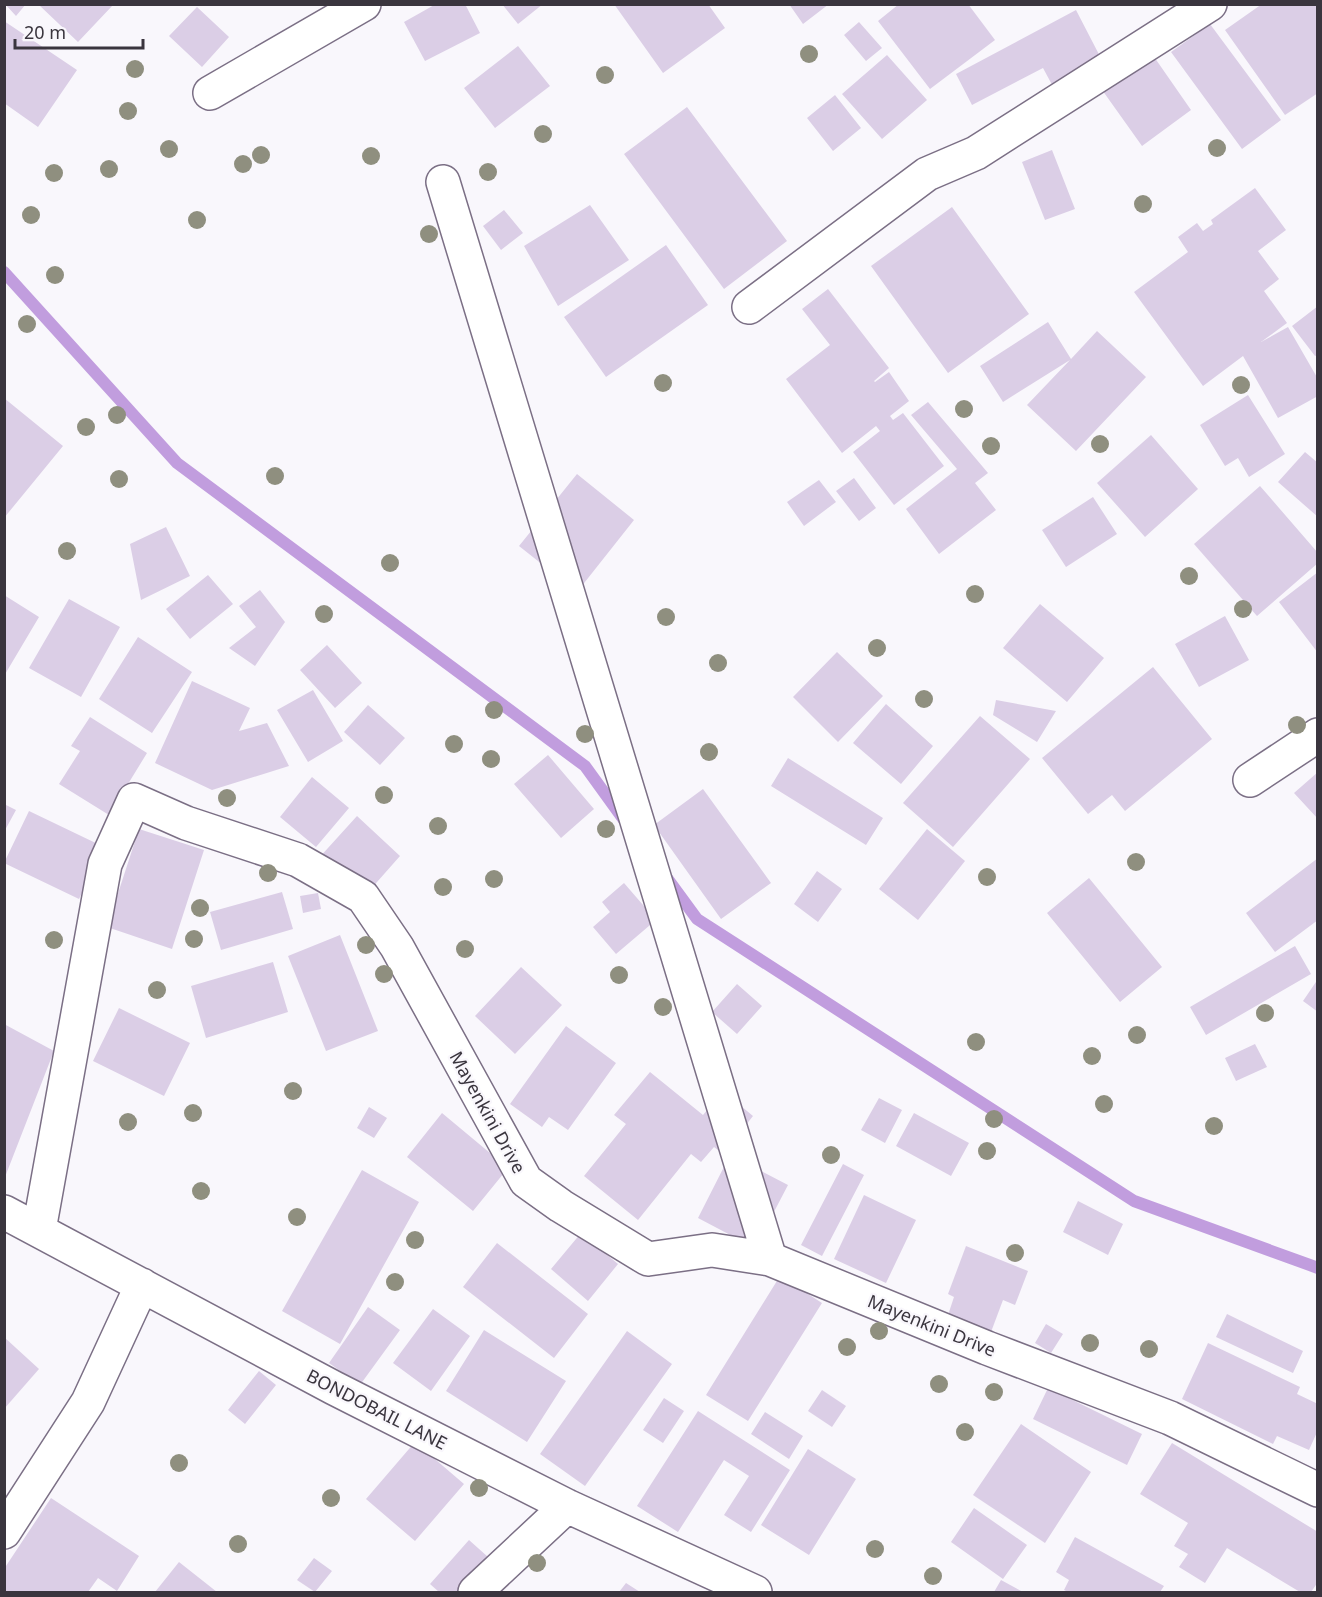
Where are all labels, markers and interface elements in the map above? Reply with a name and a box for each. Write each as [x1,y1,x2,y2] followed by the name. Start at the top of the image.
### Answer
[15,12,142,50] scale bar
[24,20,66,44] text: 20 m
[445,1047,531,1177] street label: Mayenkini Drive
[864,1288,1000,1362] street label: Mayenkini Drive
[303,1363,451,1455] street label: BONDOBAIL LANE

